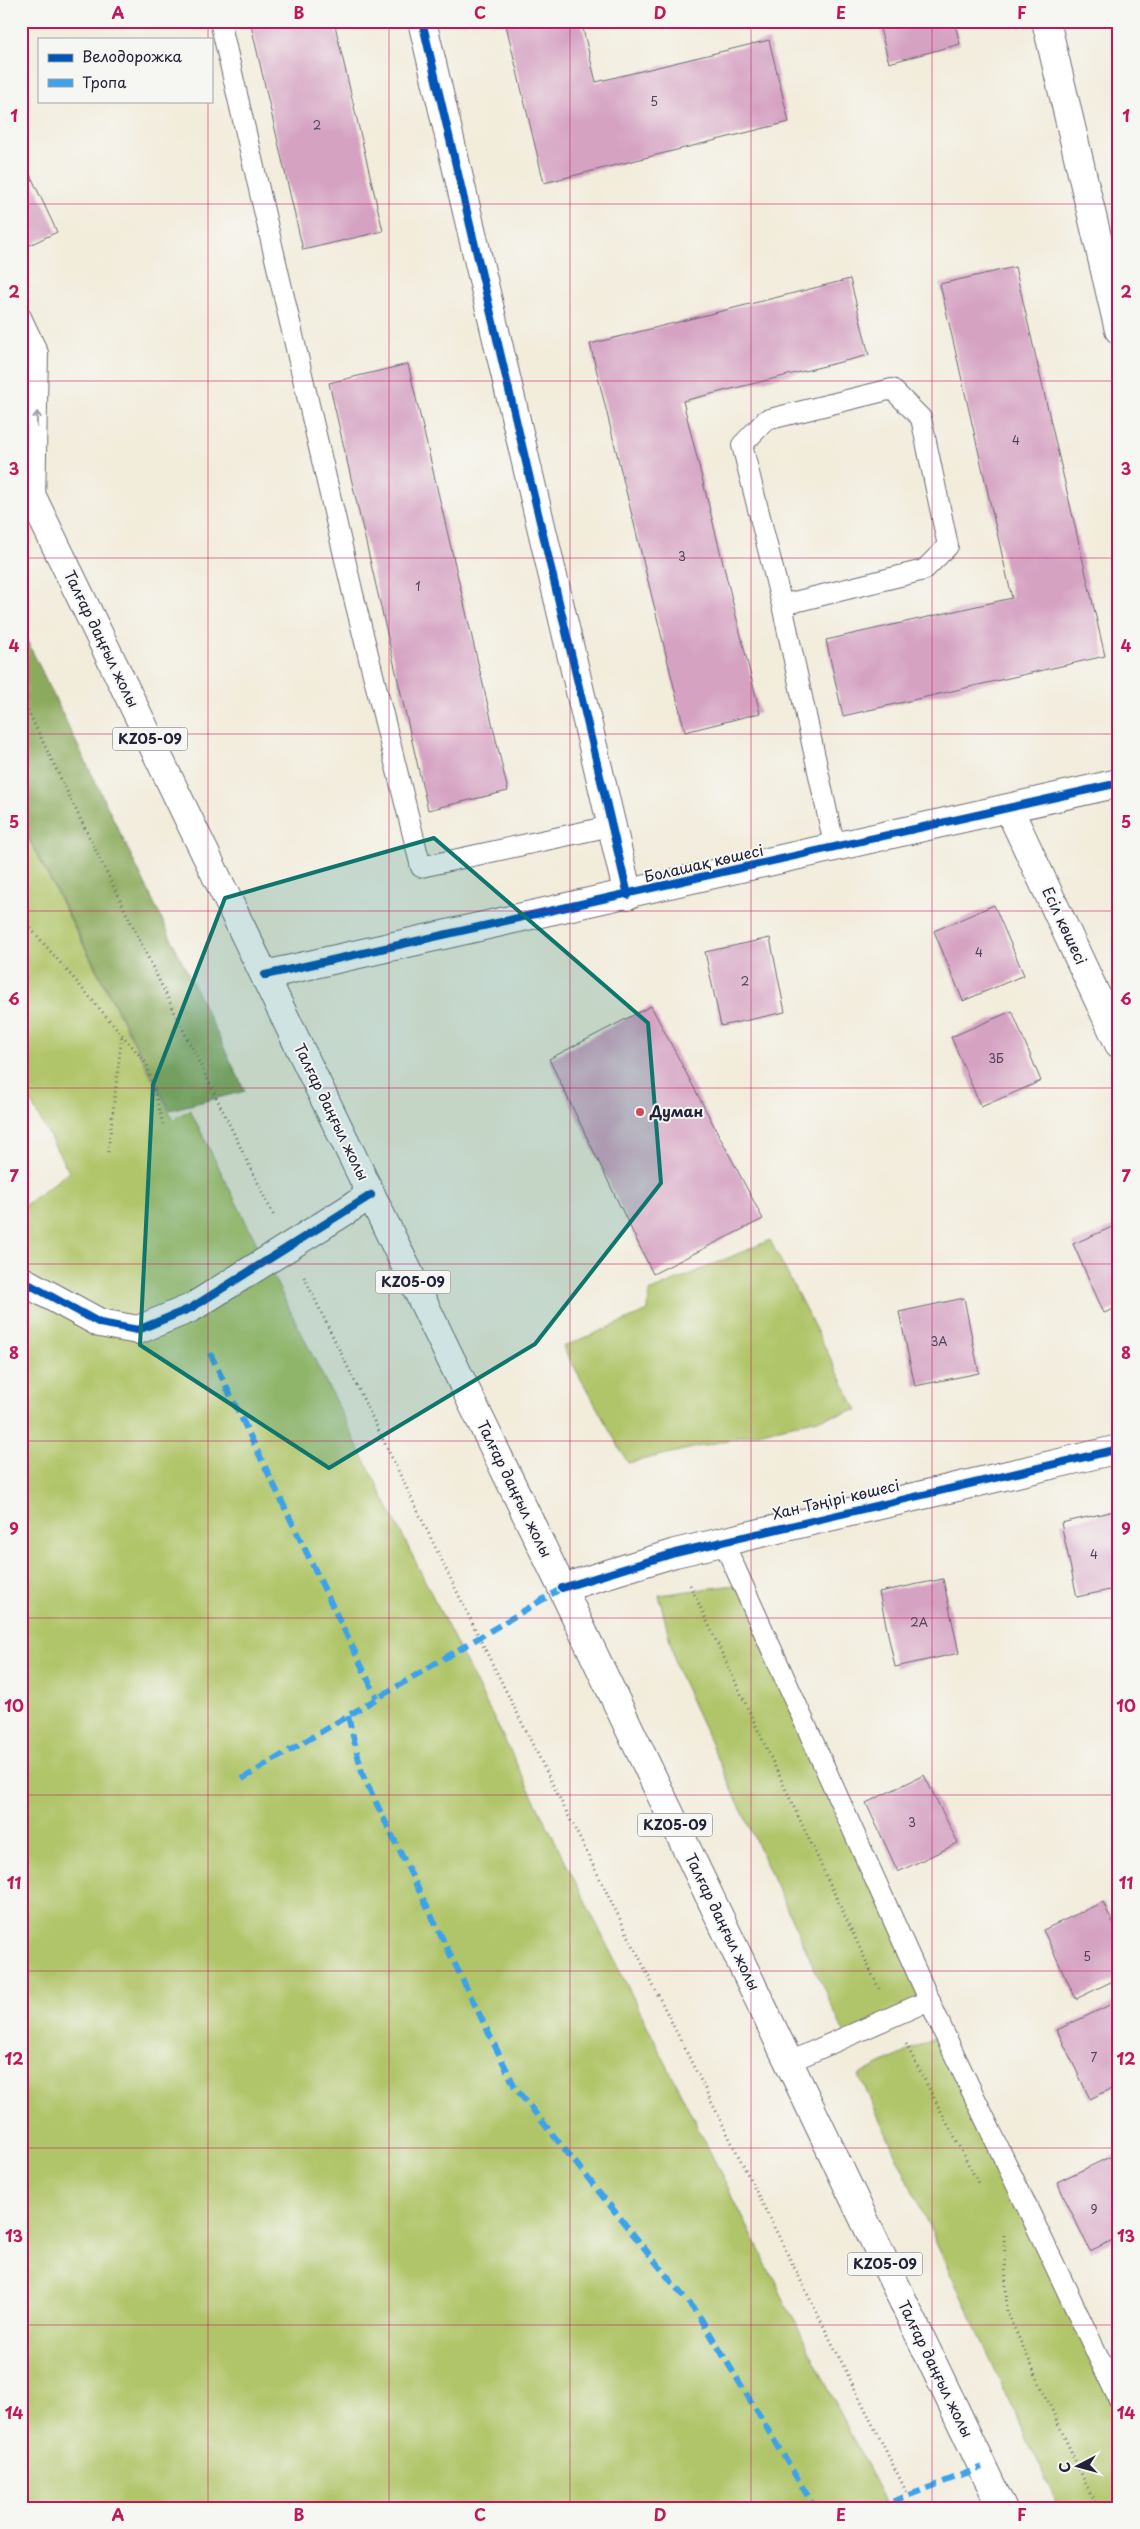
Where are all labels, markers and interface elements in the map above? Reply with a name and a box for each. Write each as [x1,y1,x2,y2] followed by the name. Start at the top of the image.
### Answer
[112,0,125,24] text: A
[294,0,305,24] text: B
[474,0,486,24] text: C
[654,0,666,24] text: D
[836,0,846,24] text: E
[1017,0,1027,24] text: F
[38,38,212,102] legend
[82,44,183,67] text: Велодорожка
[82,70,127,93] text: Тропа
[650,92,658,110] house number: 5
[10,103,18,127] text: 1
[1122,103,1130,127] text: 1
[313,116,321,134] house number: 2
[8,279,20,303] text: 2
[1120,279,1132,303] text: 2
[32,411,41,427] one-way arrow
[1012,431,1020,449] house number: 4
[9,456,19,480] text: 3
[1121,456,1131,480] text: 3
[678,547,686,565] house number: 3
[59,566,146,711] street label: Талғар даңғыл жолы
[415,577,421,595] house number: 1
[9,633,20,657] text: 4
[1121,633,1132,657] text: 4
[112,728,188,751] road number: KZ05-09
[9,809,19,833] text: 5
[1121,809,1131,833] text: 5
[642,838,766,887] street label: Болашақ көшесі
[1037,883,1093,968] street label: Есіл көшесі
[975,943,983,961] house number: 4
[741,972,749,990] house number: 2
[8,986,20,1010] text: 6
[1120,986,1132,1010] text: 6
[289,1039,376,1184] street label: Талғар даңғыл жолы
[988,1049,1004,1067] house number: 3Б
[649,1099,703,1122] place label: Думан
[634,1106,646,1118] marker: Думан
[9,1163,19,1187] text: 7
[1121,1163,1131,1187] text: 7
[376,1270,450,1294] road number: KZ05-09
[930,1332,948,1350] house number: 3А
[9,1340,19,1364] text: 8
[1121,1340,1131,1364] text: 8
[472,1416,559,1561] street label: Талғар даңғыл жолы
[770,1473,902,1524] street label: Хан Тәңірі көшесі
[9,1516,19,1540] text: 9
[1121,1516,1131,1540] text: 9
[1090,1545,1098,1563] house number: 4
[910,1613,928,1631] house number: 2А
[4,1693,24,1717] text: 10
[1116,1693,1136,1717] text: 10
[908,1813,916,1831] house number: 3
[638,1814,712,1836] road number: KZ05-09
[680,1849,767,1994] street label: Талғар даңғыл жолы
[7,1870,21,1894] text: 11
[1119,1870,1133,1894] text: 11
[1083,1947,1091,1965] house number: 5
[5,2046,23,2070] text: 12
[1117,2046,1135,2070] text: 12
[1091,2048,1098,2066] house number: 7
[1090,2200,1098,2218] house number: 9
[5,2223,23,2247] text: 13
[1117,2223,1135,2247] text: 13
[848,2252,922,2276] road number: KZ05-09
[893,2296,980,2441] street label: Талғар даңғыл жолы
[5,2400,23,2424] text: 14
[1117,2400,1135,2424] text: 14
[1052,2442,1102,2492] north arrow
[1054,2461,1076,2474] text: С
[112,2502,125,2526] text: A
[294,2502,305,2526] text: B
[474,2502,486,2526] text: C
[654,2502,666,2526] text: D
[836,2502,846,2526] text: E
[1017,2502,1027,2526] text: F

